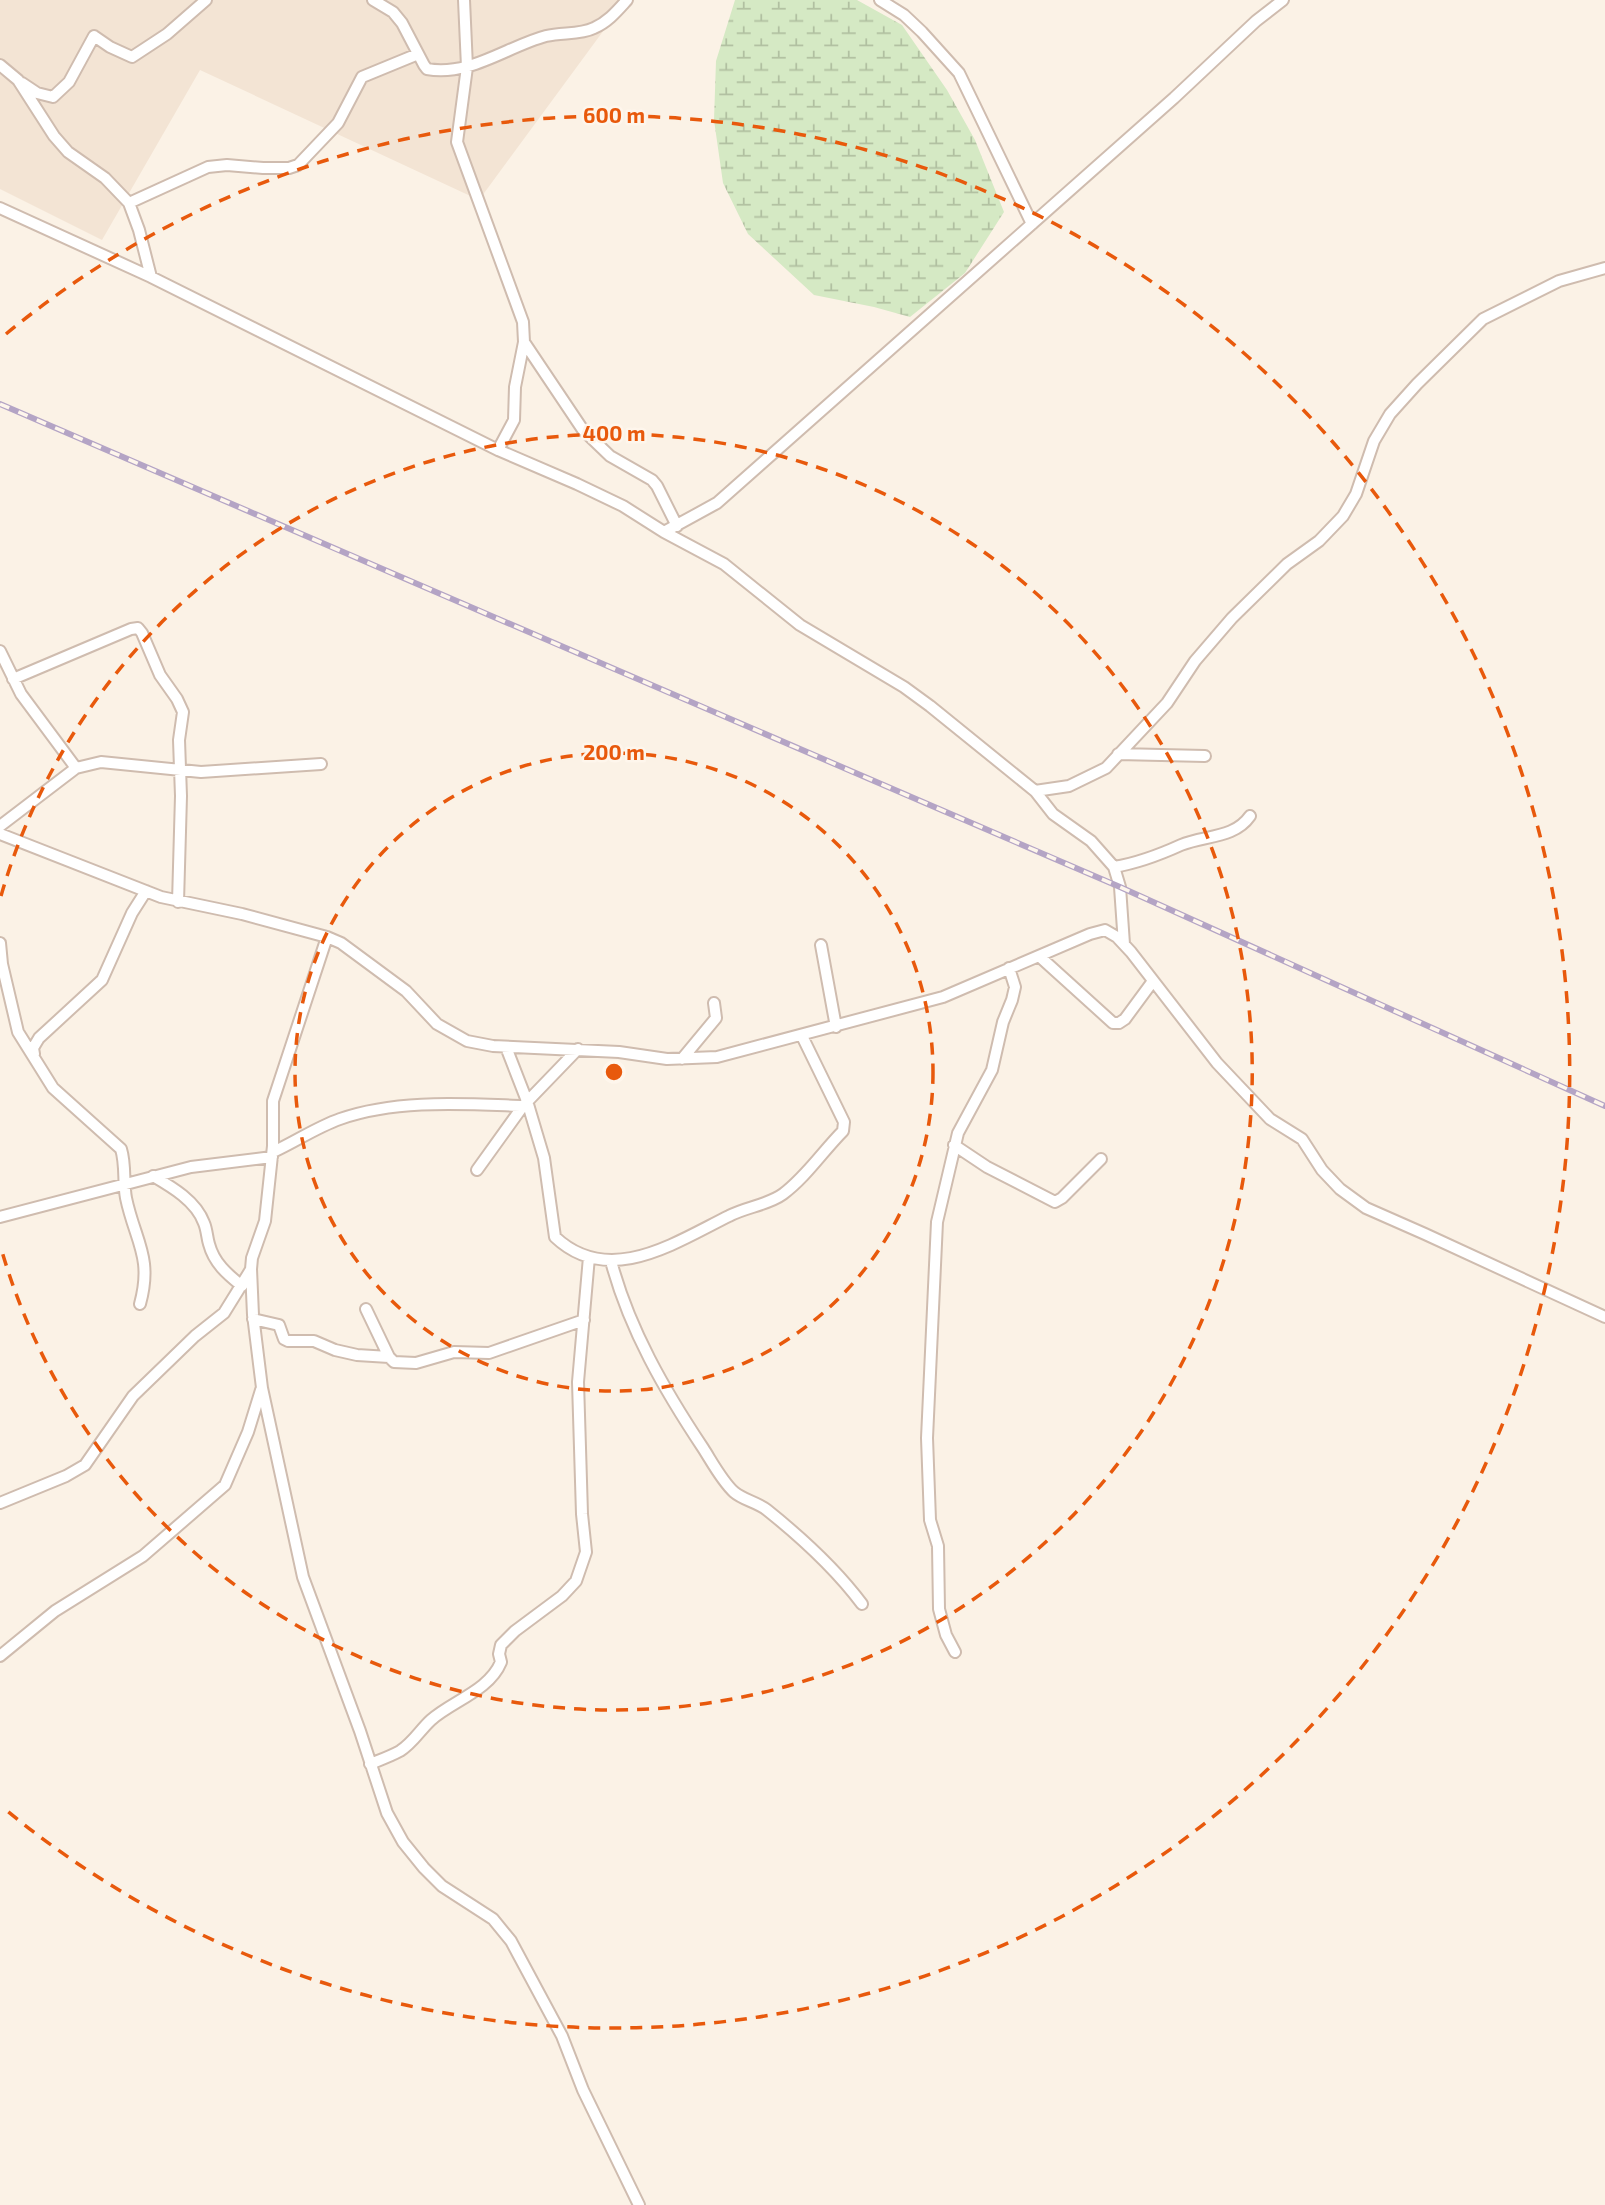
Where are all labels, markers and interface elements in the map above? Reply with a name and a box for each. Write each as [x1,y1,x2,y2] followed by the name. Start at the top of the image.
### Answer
[583,102,645,127] text: 600 m
[583,420,645,445] text: 400 m
[583,739,645,764] text: 200 m
[602,1060,626,1084] centre of rings

